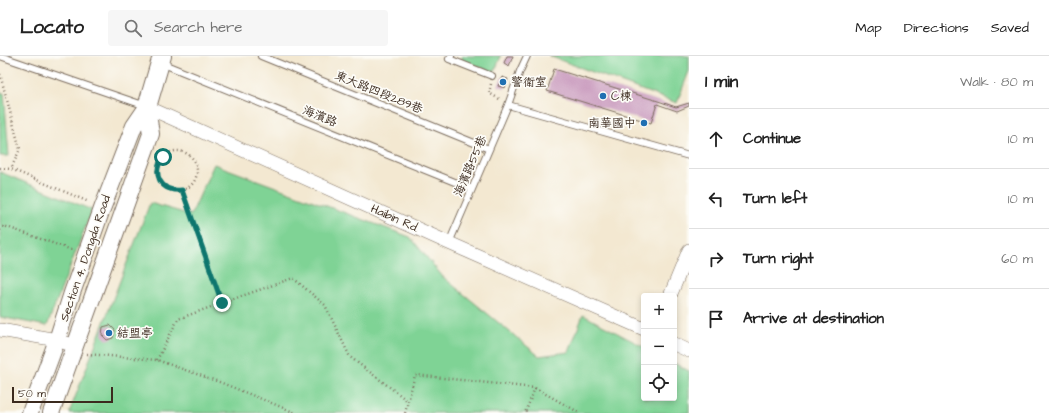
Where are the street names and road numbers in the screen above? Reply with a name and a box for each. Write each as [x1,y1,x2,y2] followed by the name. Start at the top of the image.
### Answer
[332,67,425,118] street label: 東大路四段289巷
[300,102,340,131] street label: 海濱路
[450,133,491,199] street label: 海濱路55巷
[56,193,116,324] street label: Section 4, Dongda Road
[368,200,422,237] street label: Haibin Rd.

